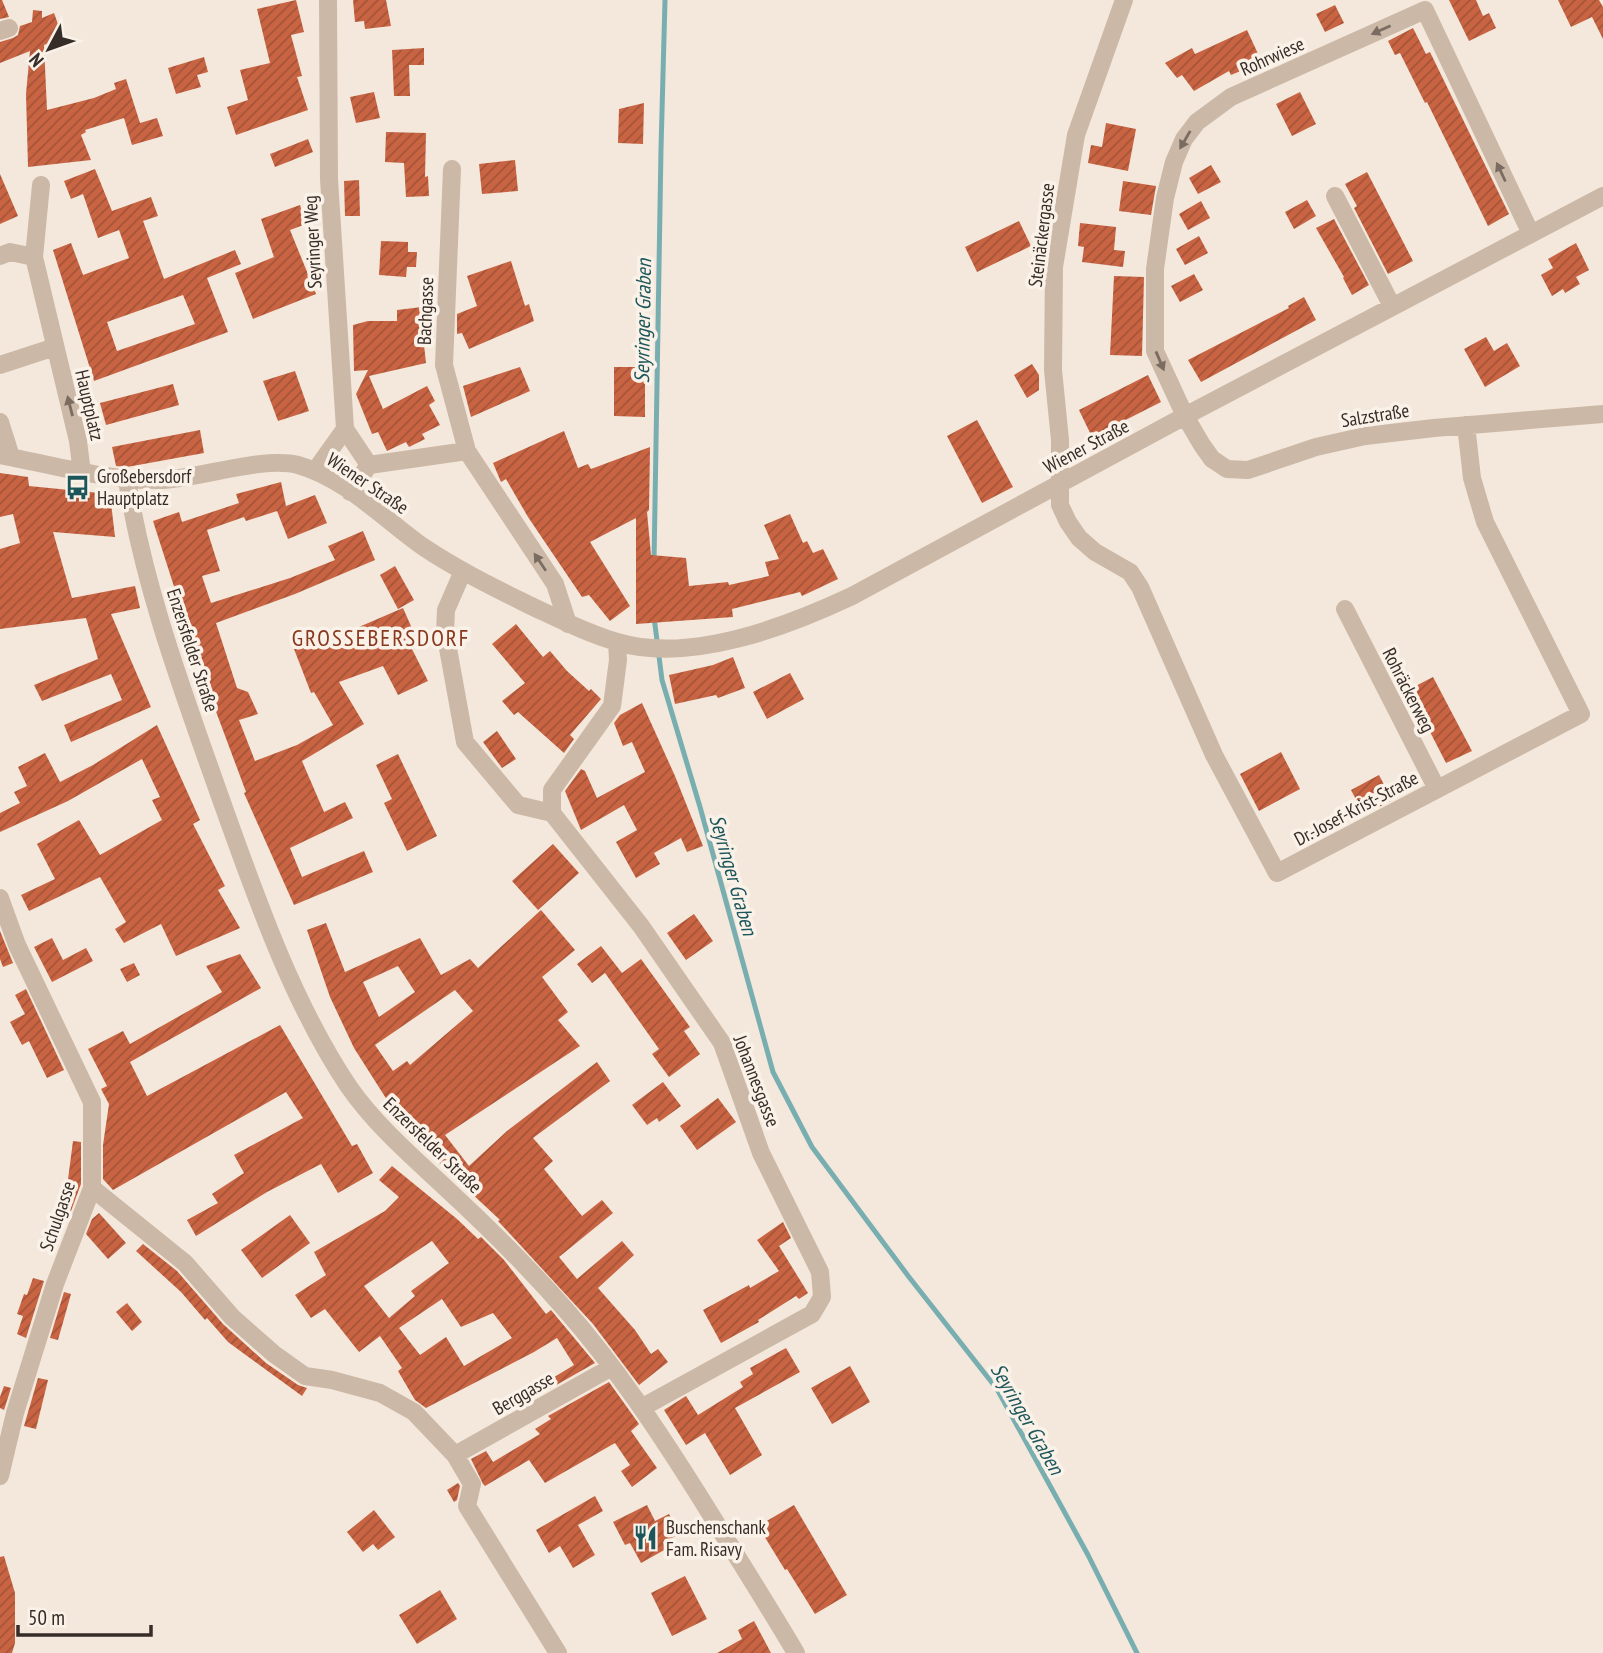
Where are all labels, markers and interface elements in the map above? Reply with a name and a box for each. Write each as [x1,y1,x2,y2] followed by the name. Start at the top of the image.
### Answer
[14,14,84,84] north arrow
[1370,25,1391,36] one-way arrow
[1236,31,1308,81] street label: Rohrwiese
[24,48,49,72] text: N
[1179,130,1192,149] one-way arrow
[1496,162,1507,182] one-way arrow
[1023,181,1059,288] street label: Steinäckergasse
[298,195,326,289] street label: Seyringer Weg
[628,257,657,383] water label: Seyringer Graben
[412,276,438,345] street label: Bachgasse
[1155,351,1166,372] one-way arrow
[70,367,110,443] street label: Hauptplatz
[64,395,75,417] one-way arrow
[1339,398,1411,432] street label: Salzstraße
[1039,413,1133,479] street label: Wiener Straße
[323,447,414,519] street label: Wiener Straße
[97,464,192,510] place label: Großebersdorf Hauptplatz
[63,473,91,501] bus stop icon: Großebersdorf Hauptplatz
[533,553,547,571] one-way arrow
[162,585,224,715] street label: Enzersfelder Straße
[292,623,470,652] district label: GROSSEBERSDORF
[1377,644,1441,736] street label: Rohräckerweg
[1290,765,1422,851] street label: Dr.-Josef-Krist-Straße
[703,811,764,940] water label: Seyringer Graben
[728,1031,785,1130] street label: Johannesgasse
[379,1092,488,1198] street label: Enzersfelder Straße
[34,1178,80,1254] street label: Schulgasse
[985,1358,1071,1481] water label: Seyringer Graben
[488,1366,558,1420] street label: Berggasse
[666,1515,766,1561] place label: Buschenschank Fam. Risavy
[632,1524,660,1552] restaurant icon: Buschenschank Fam. Risavy
[18,1594,150,1638] scale bar
[28,1604,65,1631] text: 50 m

